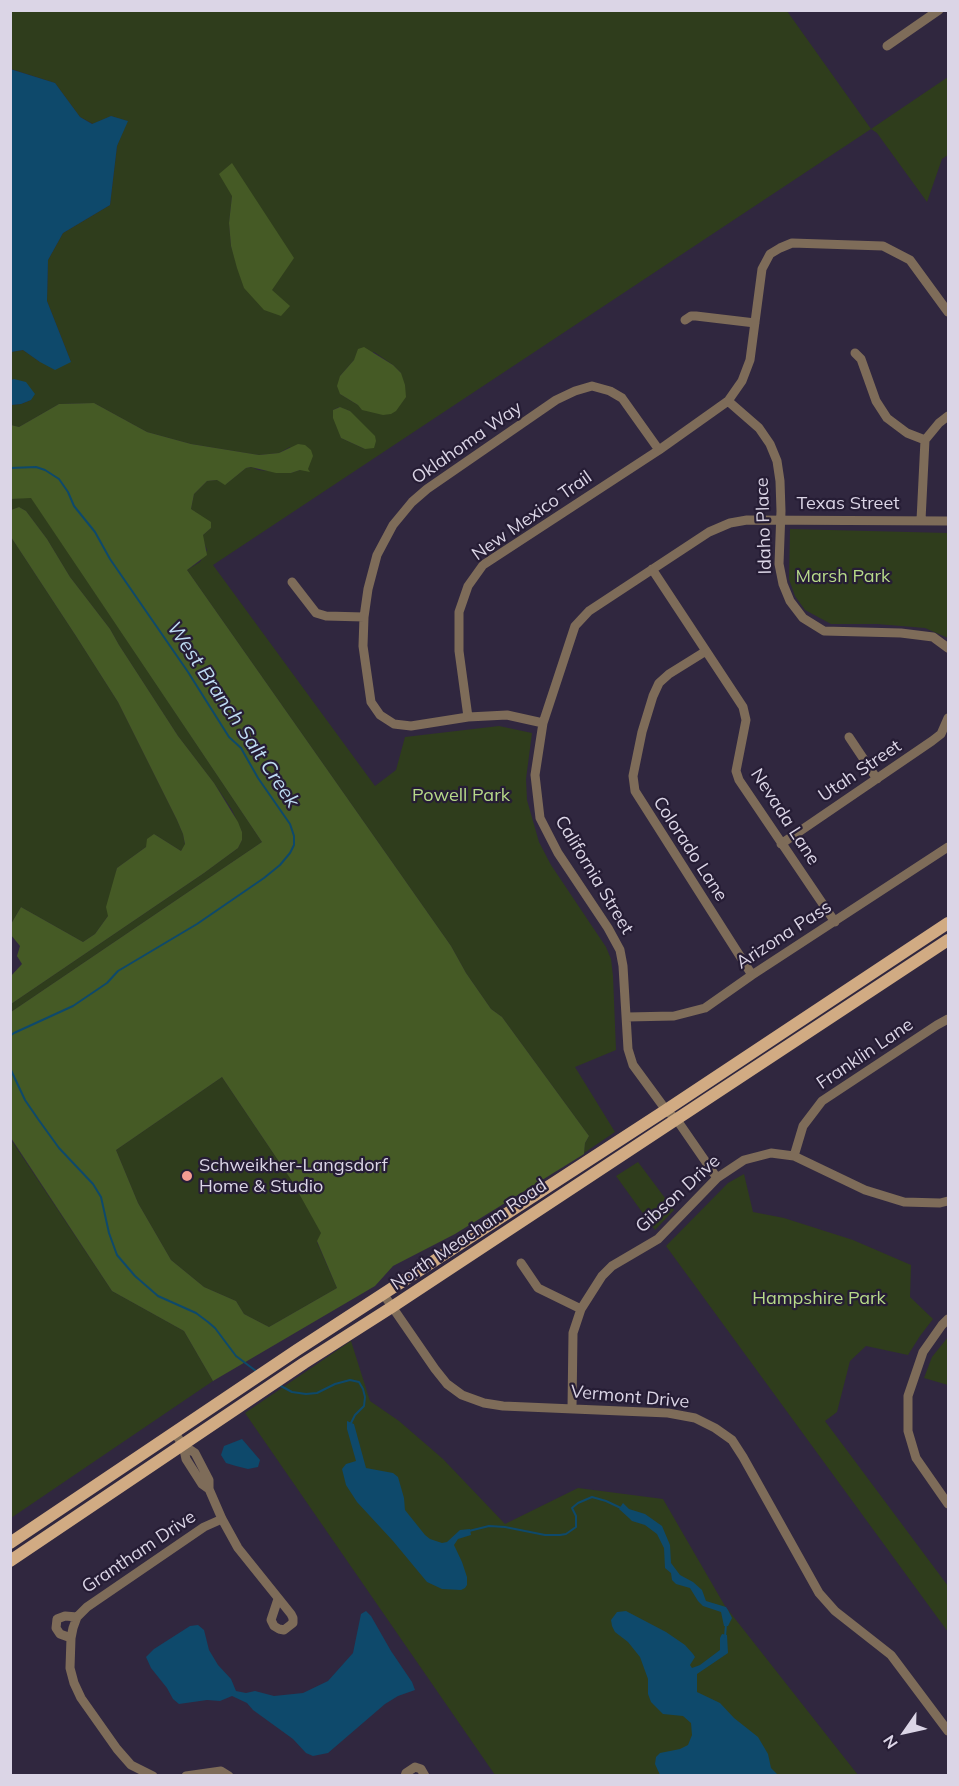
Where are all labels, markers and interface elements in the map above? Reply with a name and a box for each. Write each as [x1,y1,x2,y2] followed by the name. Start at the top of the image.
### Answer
[408,397,526,489] street label: Oklahoma Way
[468,467,596,565] street label: New Mexico Trail
[752,477,776,575] street label: Idaho Place
[797,493,899,515] street label: Texas Street
[796,566,890,588] park label: Marsh Park
[162,617,304,813] water label: West Branch Salt Creek
[814,735,906,807] street label: Utah Street
[746,765,824,869] street label: Nevada Lane
[412,785,510,807] park label: Powell Park
[648,793,732,905] street label: Colorado Lane
[550,812,638,938] street label: California Street
[732,896,836,974] street label: Arizona Pass
[813,1014,917,1094] street label: Franklin Lane
[631,1150,725,1238] street label: Gibson Drive
[199,1155,388,1198] place label: Schweikher-Langsdorf Home & Studio
[180,1169,194,1183] marker: Schweikher-Langsdorf Home & Studio
[387,1175,551,1295] street label: North Meacham Road
[752,1288,886,1310] park label: Hampshire Park
[570,1381,690,1413] street label: Vermont Drive
[78,1506,200,1598] street label: Grantham Drive
[875,1702,935,1762] north arrow
[878,1731,902,1753] text: N

